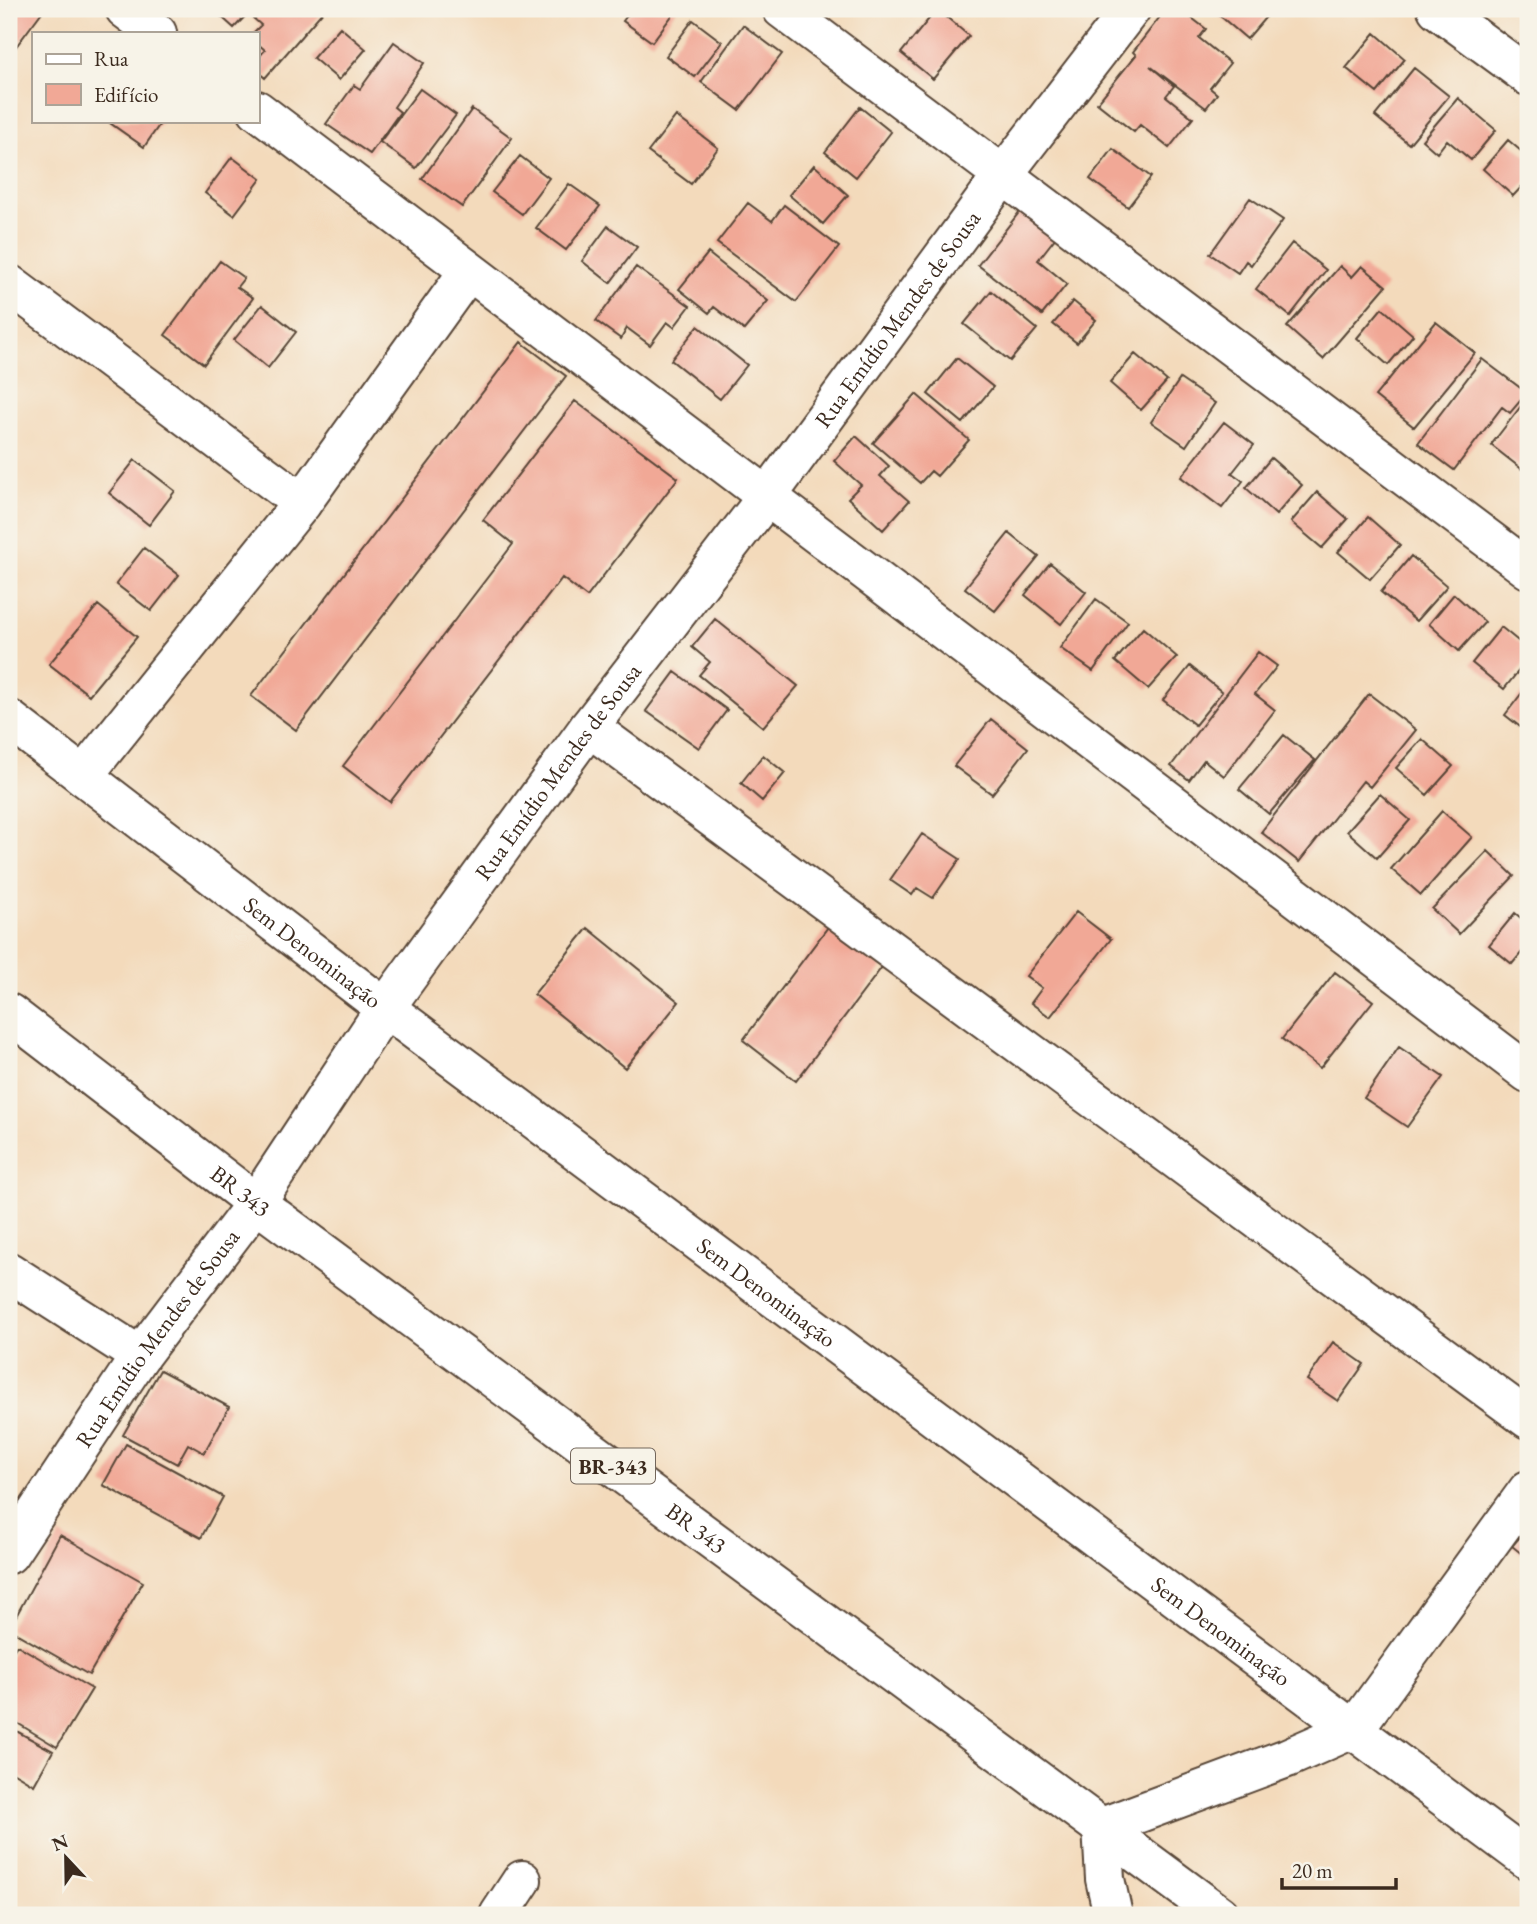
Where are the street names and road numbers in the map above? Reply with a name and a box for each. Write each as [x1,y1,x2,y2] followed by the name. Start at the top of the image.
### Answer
[808,204,988,434] street label: Rua Emídio Mendes de Sousa
[468,657,648,886] street label: Rua Emídio Mendes de Sousa
[237,890,388,1015] street label: Sem Denominação
[204,1159,276,1224] street label: BR 343
[69,1222,247,1453] street label: Rua Emídio Mendes de Sousa
[691,1231,842,1354] street label: Sem Denominação
[571,1448,655,1484] road number: BR-343
[660,1496,732,1560] street label: BR 343
[1145,1569,1297,1693] street label: Sem Denominação

